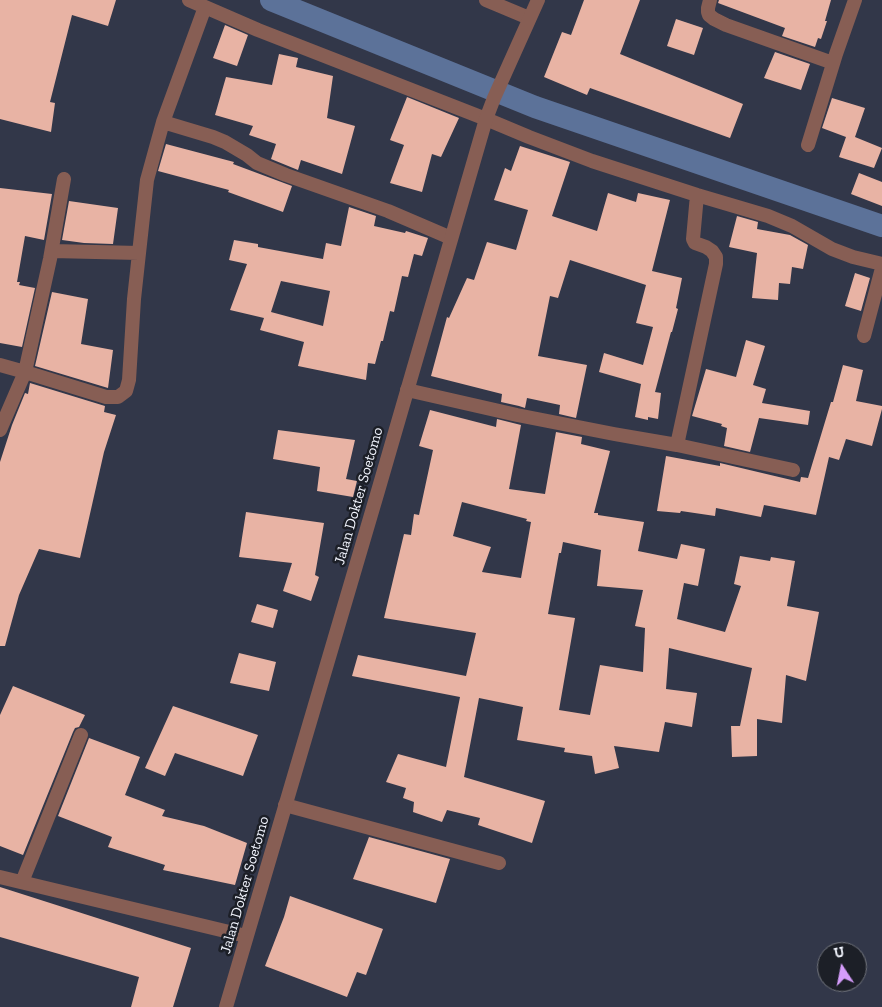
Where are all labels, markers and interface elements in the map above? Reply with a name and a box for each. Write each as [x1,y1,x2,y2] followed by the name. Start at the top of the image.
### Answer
[331,425,387,567] street label: Jalan Dokter Soetomo
[217,814,273,956] street label: Jalan Dokter Soetomo
[817,942,867,992] north arrow
[833,943,846,962] text: U

